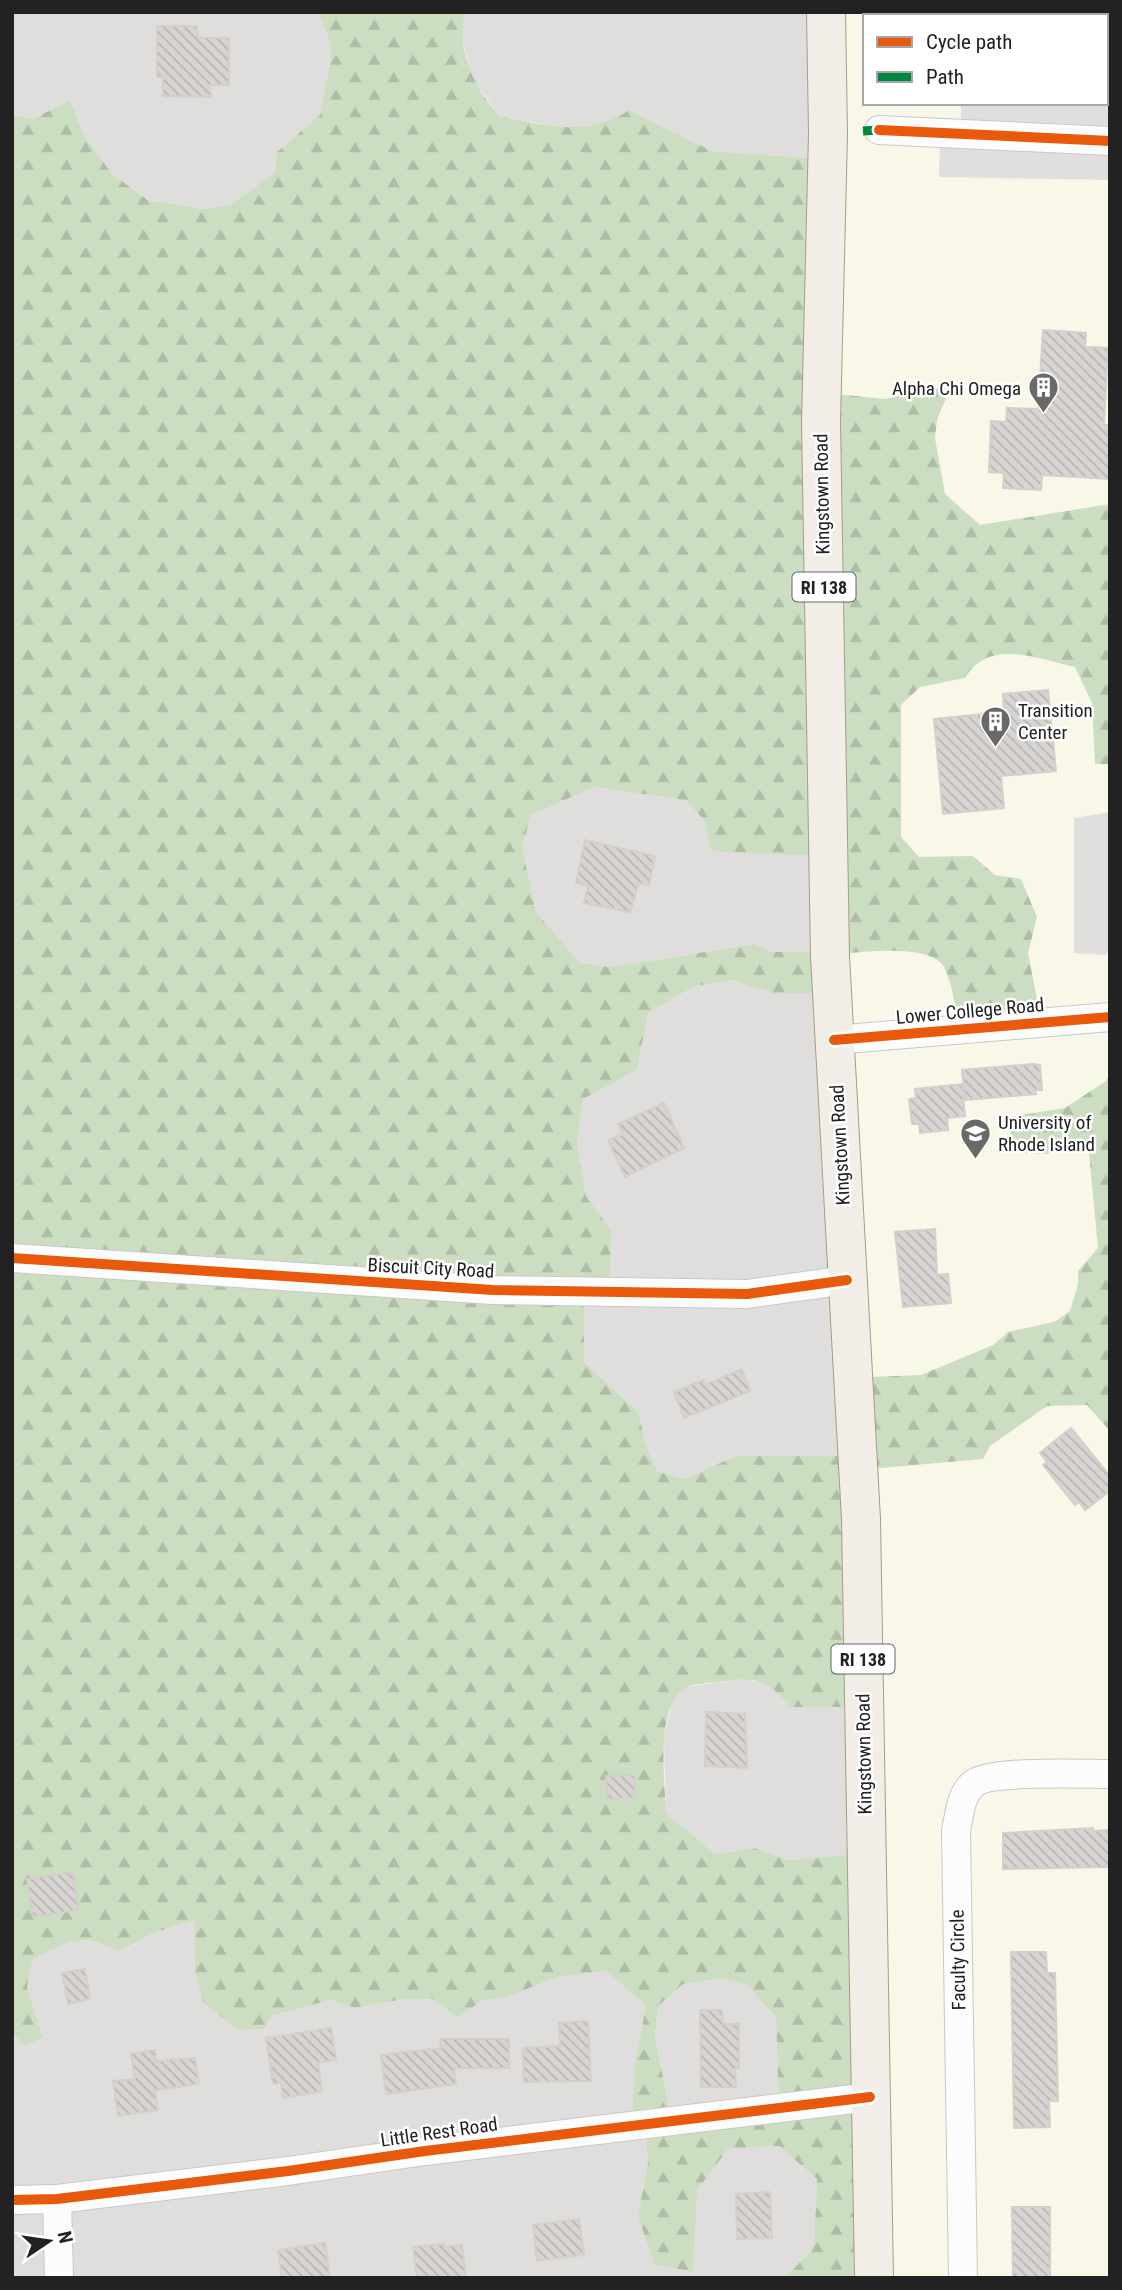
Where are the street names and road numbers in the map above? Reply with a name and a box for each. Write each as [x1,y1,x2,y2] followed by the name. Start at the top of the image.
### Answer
[809,433,835,555] street label: Kingstown Road
[792,572,856,602] road number: RI 138
[895,993,1045,1029] street label: Lower College Road
[825,1084,855,1206] street label: Kingstown Road
[367,1253,495,1283] street label: Biscuit City Road
[832,1644,894,1674] road number: RI 138
[851,1693,877,1815] street label: Kingstown Road
[946,1909,970,2011] street label: Faculty Circle
[379,2112,499,2152] street label: Little Rest Road

